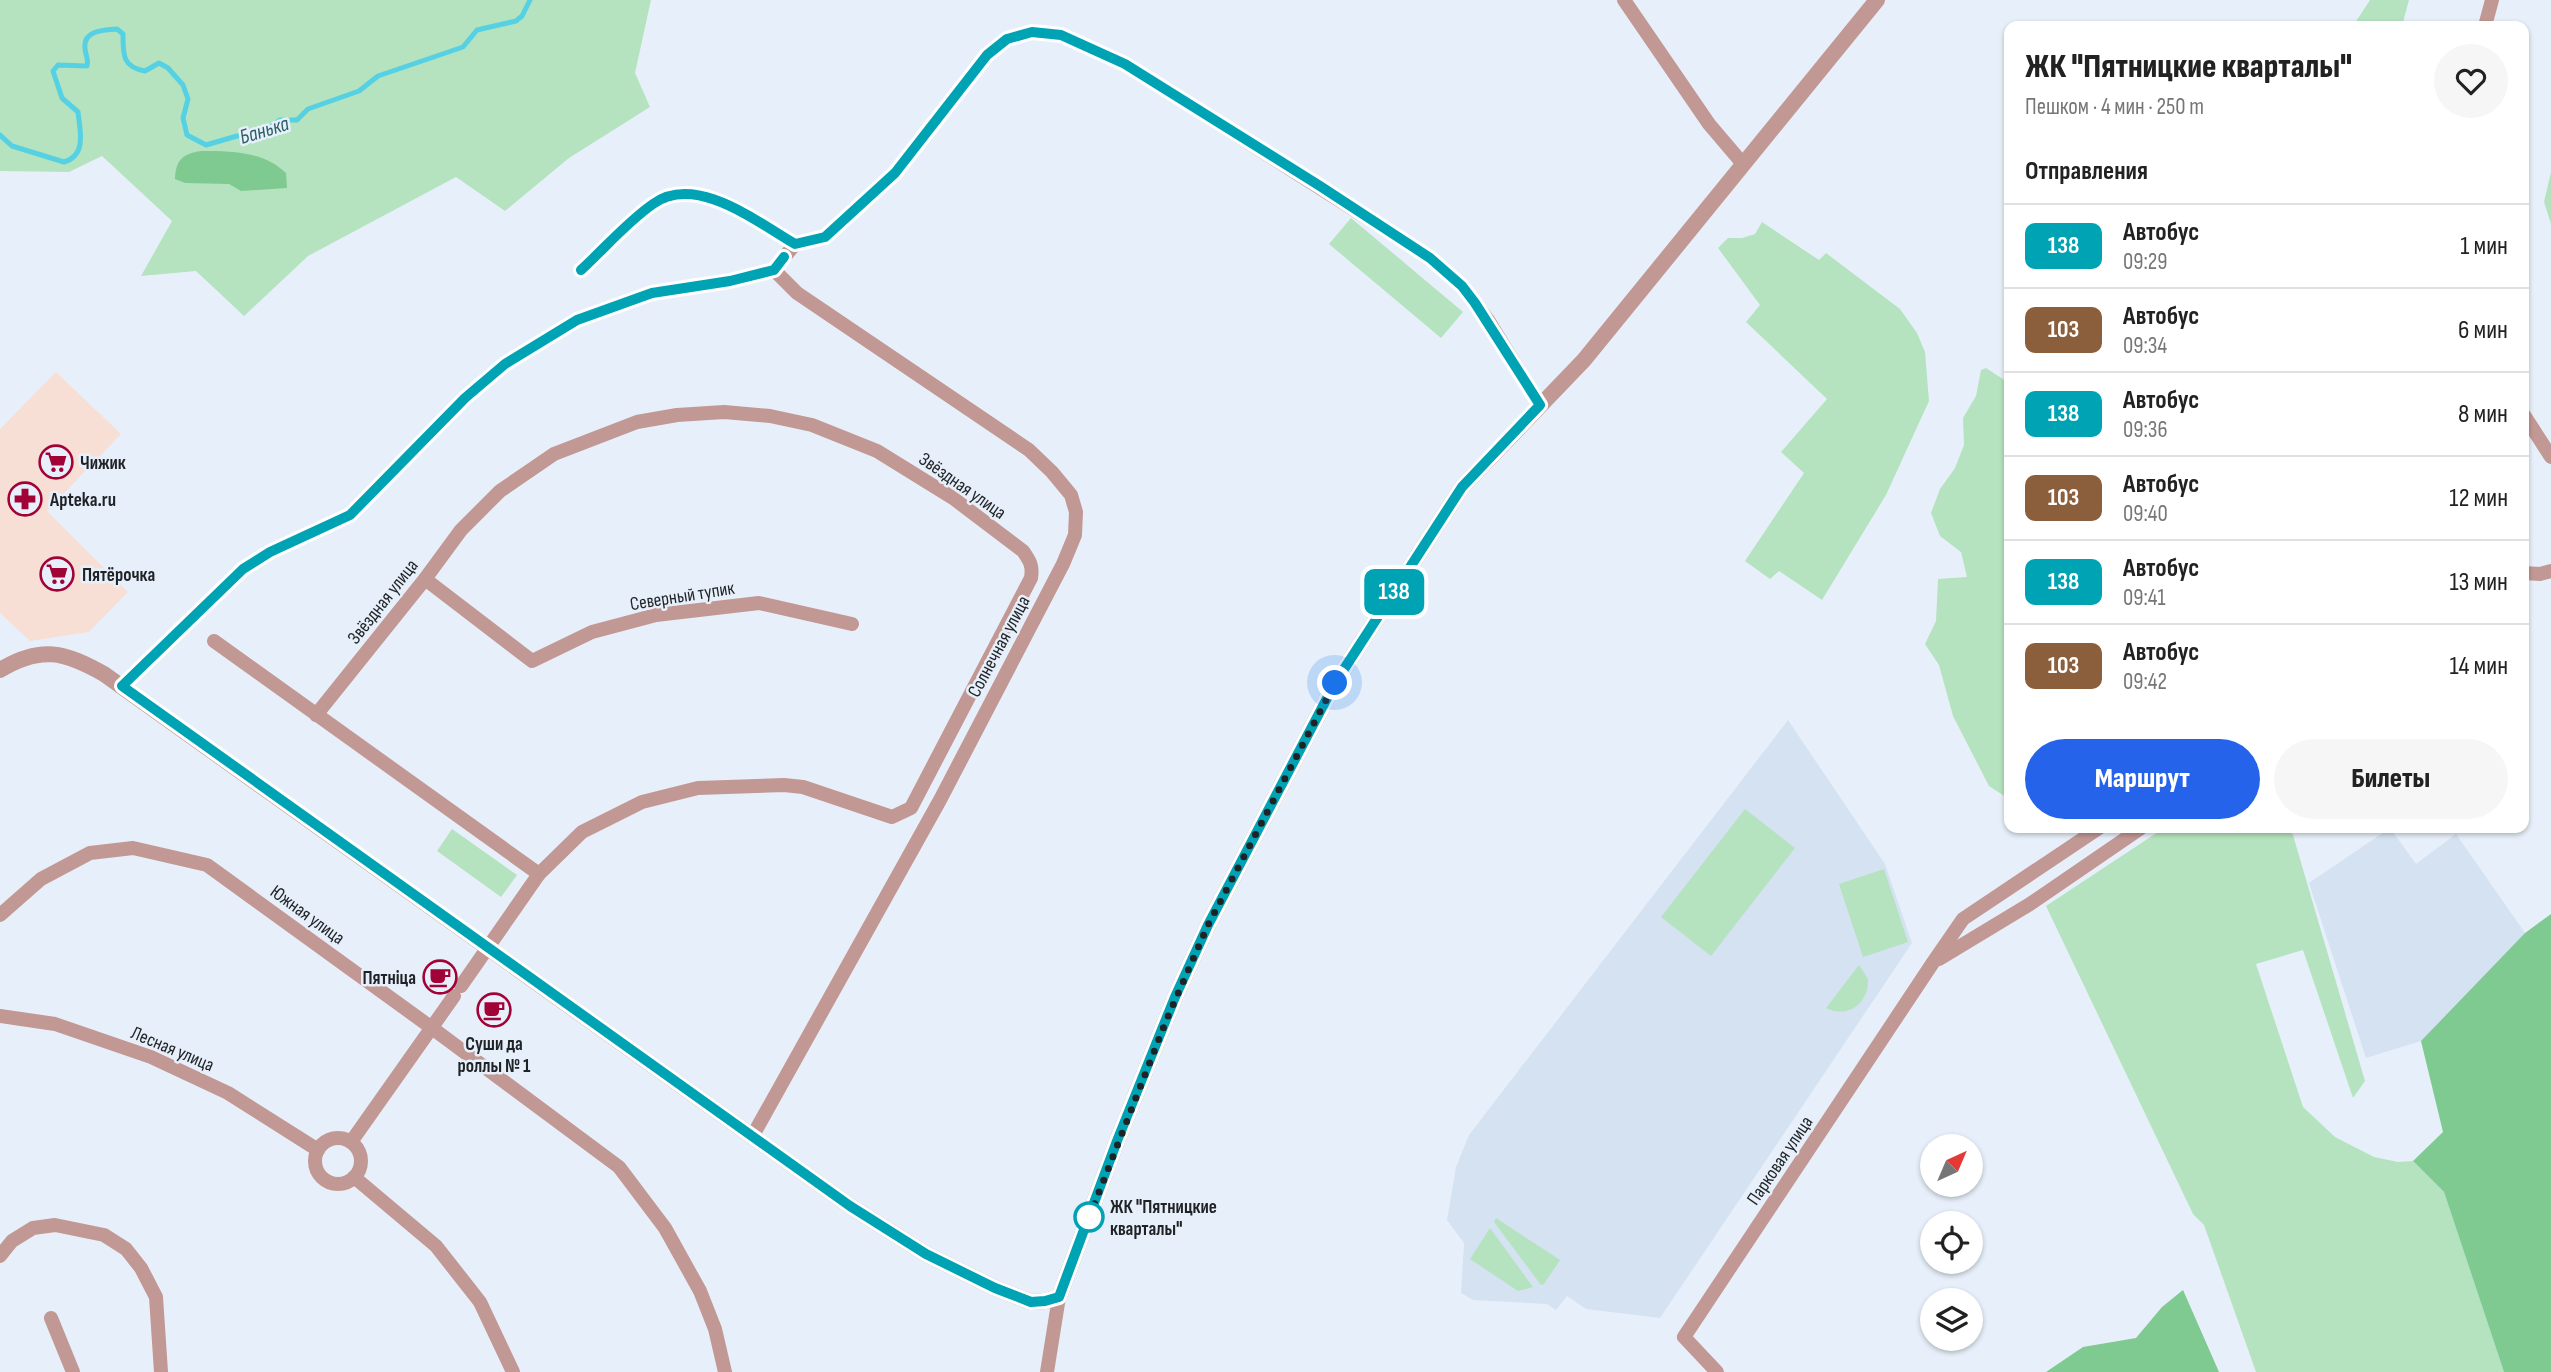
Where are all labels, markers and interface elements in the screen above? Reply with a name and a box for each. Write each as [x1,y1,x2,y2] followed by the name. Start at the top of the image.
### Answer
[2434,44,2508,118] button: heart
[2025,47,2352,87] text: ЖК "Пятницкие кварталы"
[2025,93,2204,121] text: Пешком · 4 мин · 250 m
[236,111,292,150] water label: Банька
[2025,156,2148,187] text: Отправления
[2123,217,2199,248] text: Автобус
[2048,231,2079,260] text: 138
[2460,231,2508,262] text: 1 мин
[2123,248,2167,276] text: 09:29
[2123,301,2199,332] text: Автобус
[2048,315,2079,344] text: 103
[2458,315,2508,346] text: 6 мин
[2123,332,2167,360] text: 09:34
[2123,385,2199,416] text: Автобус
[2048,399,2079,428] text: 138
[2458,399,2508,430] text: 8 мин
[2123,416,2167,444] text: 09:36
[37,443,75,481] supermarket icon: Чижик
[914,448,1010,525] street label: Звёздная улица
[80,452,126,475] place label: Чижик
[2123,469,2199,500] text: Автобус
[6,480,44,518] pharmacy icon: Apteka.ru
[2048,483,2079,512] text: 103
[2449,483,2508,514] text: 12 мин
[49,489,116,512] place label: Apteka.ru
[2123,500,2168,528] text: 09:40
[2123,553,2199,584] text: Автобус
[38,555,76,593] supermarket icon: Пятёрочка
[343,555,423,649] street label: Звёздная улица
[82,564,155,587] place label: Пятёрочка
[2048,567,2079,596] text: 138
[2449,567,2508,598] text: 13 мин
[1354,569,1434,615] line badge: 138
[628,577,737,616] street label: Северный тупик
[1378,577,1410,606] text: 138
[2123,584,2166,612] text: 09:41
[963,592,1036,701] street label: Солнечная улица
[2123,637,2199,668] text: Автобус
[2048,651,2079,680] text: 103
[2449,651,2508,682] text: 14 мин
[1317,665,1352,700] your location
[2123,668,2167,696] text: 09:42
[2025,739,2260,819] button: Маршрут
[2274,739,2508,819] button: Билеты
[265,881,349,950] street label: Южная улица
[421,958,459,996] cafe icon: Пятнiца
[362,967,416,990] place label: Пятнiца
[475,991,513,1029] cafe icon: Суши да роллы № 1
[127,1022,217,1077] street label: Лесная улица
[458,1033,531,1078] place label: Суши да роллы № 1
[1742,1112,1818,1210] street label: Парковая улица
[1920,1134,1983,1197] north arrow
[1920,1134,1983,1351] map controls
[1110,1196,1217,1241] place label: ЖК "Пятницкие кварталы"
[1074,1202,1104,1232] marker: ЖК "Пятницкие кварталы"
[1920,1211,1983,1274] button: locate
[1920,1288,1983,1351] button: layers

